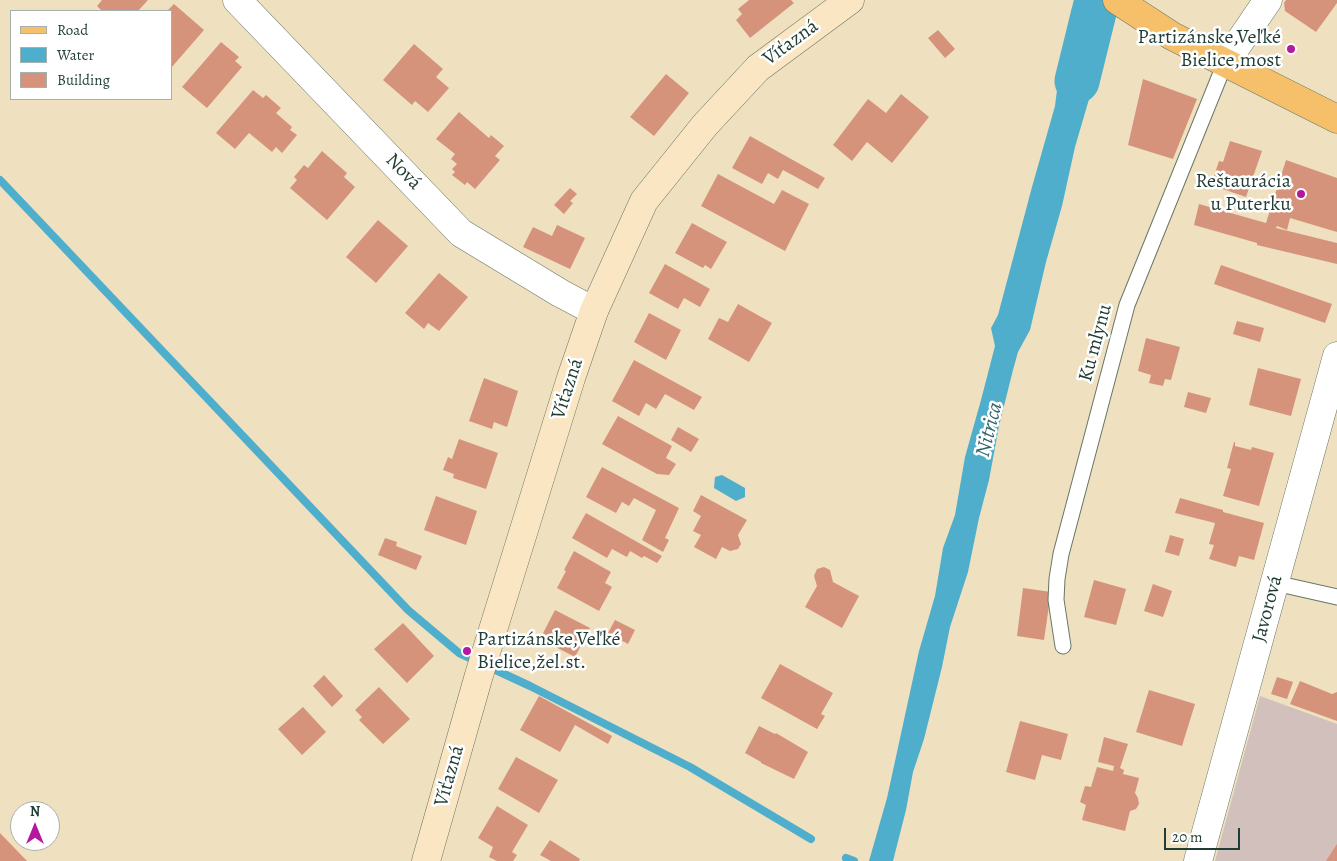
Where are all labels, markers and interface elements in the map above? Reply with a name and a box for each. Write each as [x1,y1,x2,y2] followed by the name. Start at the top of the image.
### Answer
[10,10,172,100] legend
[759,15,823,71] street label: Víťazná
[57,20,88,40] text: Road
[1138,26,1281,73] place label: Partizánske,Veľké Bielice,most
[1285,43,1297,55] marker: Partizánske,Veľké Bielice,most
[57,45,94,65] text: Water
[57,70,110,90] text: Building
[380,149,426,195] street label: Nová
[1195,170,1291,217] place label: Reštaurácia u Puterku
[1295,188,1307,200] marker: Reštaurácia u Puterku
[1074,302,1118,384] street label: Ku mlynu
[547,356,589,422] street label: Víťazná
[971,400,1009,460] water label: Nitrica
[1248,573,1288,645] street label: Javorová
[477,628,620,675] place label: Partizánske,Veľké Bielice,žel.st.
[461,645,473,657] marker: Partizánske,Veľké Bielice,žel.st.
[430,743,470,809] street label: Víťazná
[10,801,60,851] north arrow
[30,802,40,821] text: N
[1167,818,1243,850] scale bar
[1172,827,1203,847] text: 20 m

